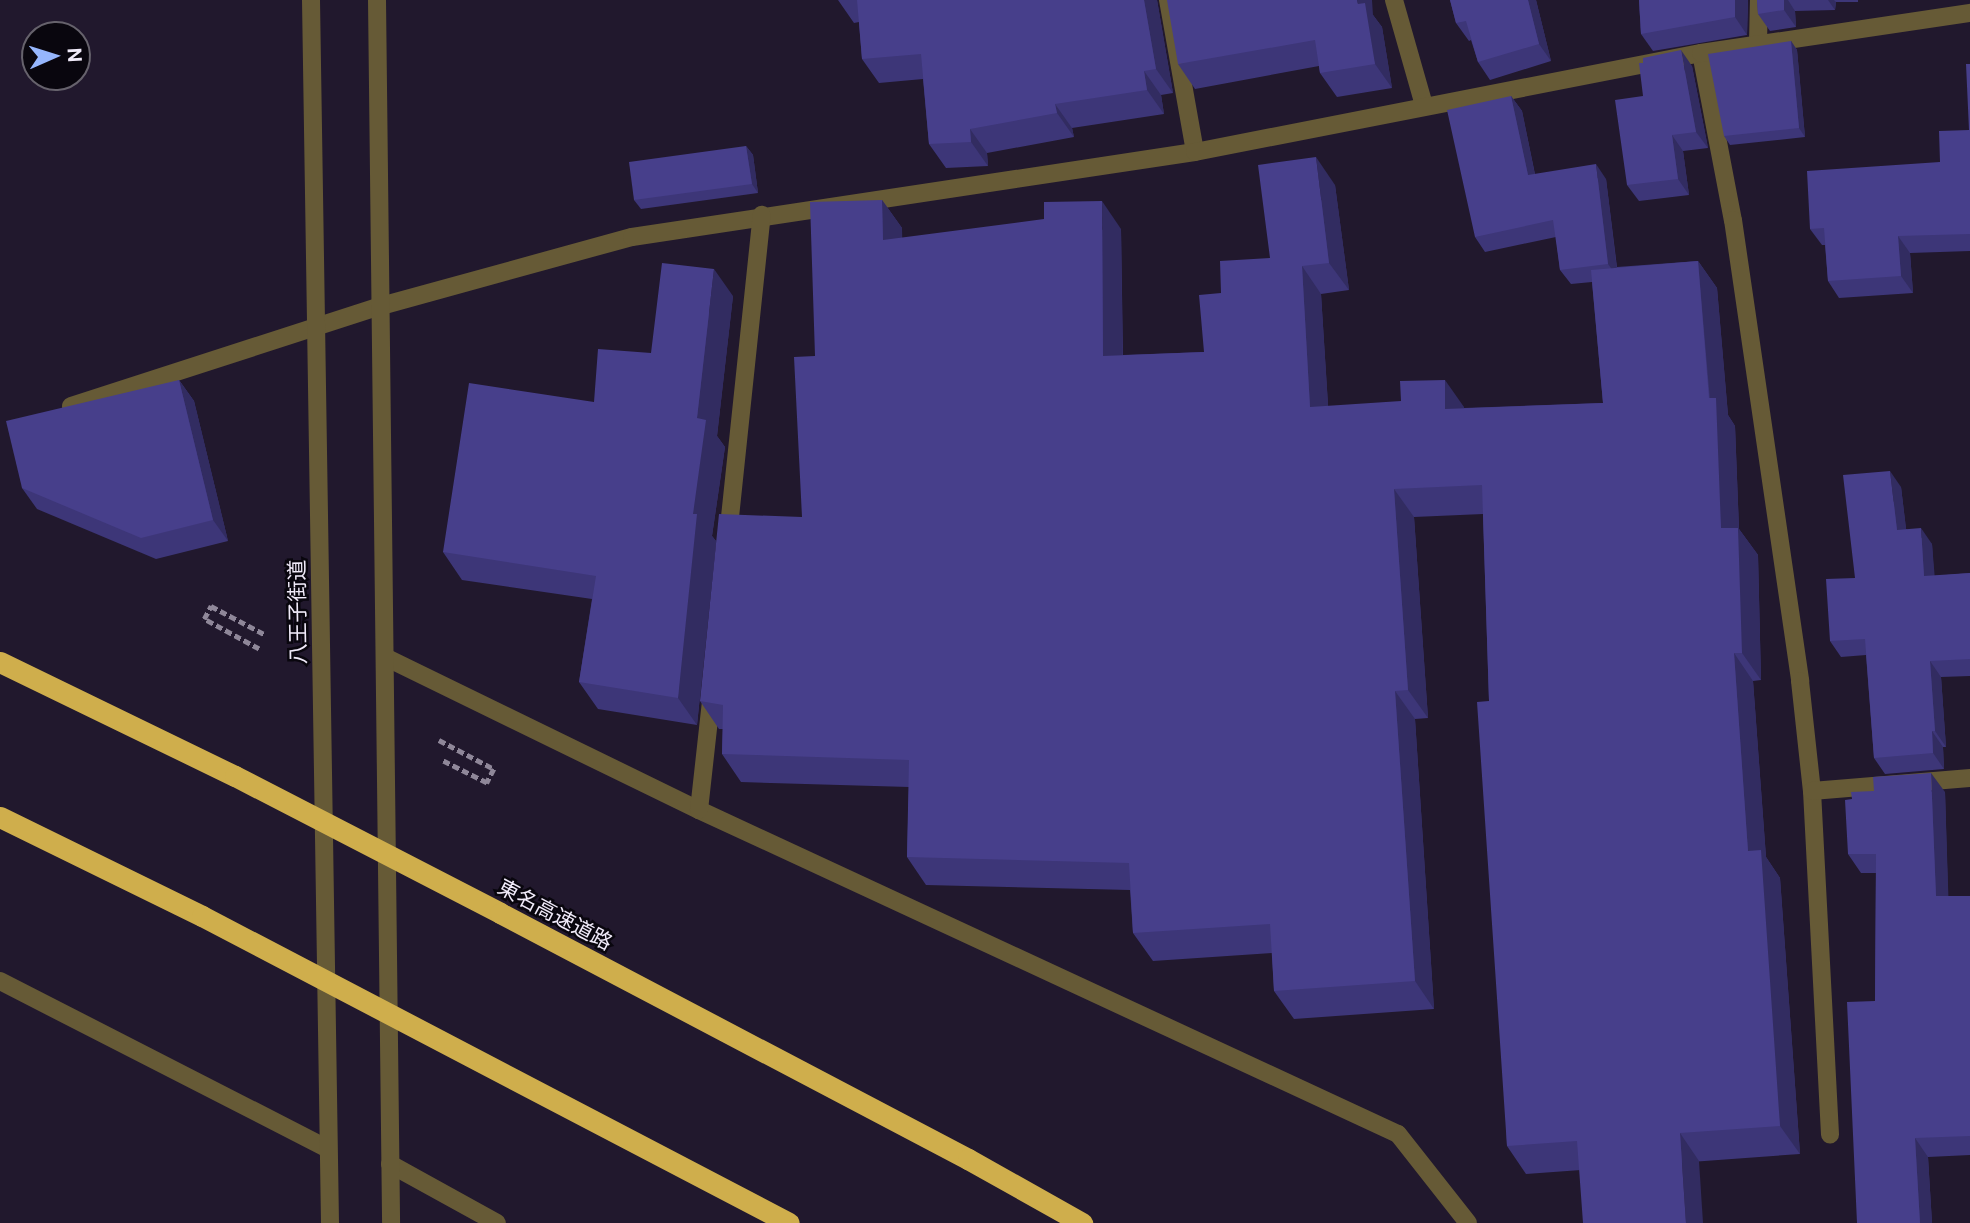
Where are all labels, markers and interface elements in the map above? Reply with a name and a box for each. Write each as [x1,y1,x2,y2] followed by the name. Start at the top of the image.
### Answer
[21,21,91,91] north arrow
[64,47,86,63] text: N
[284,559,312,665] street label: 八王子街道
[493,874,617,956] street label: 東名高速道路

